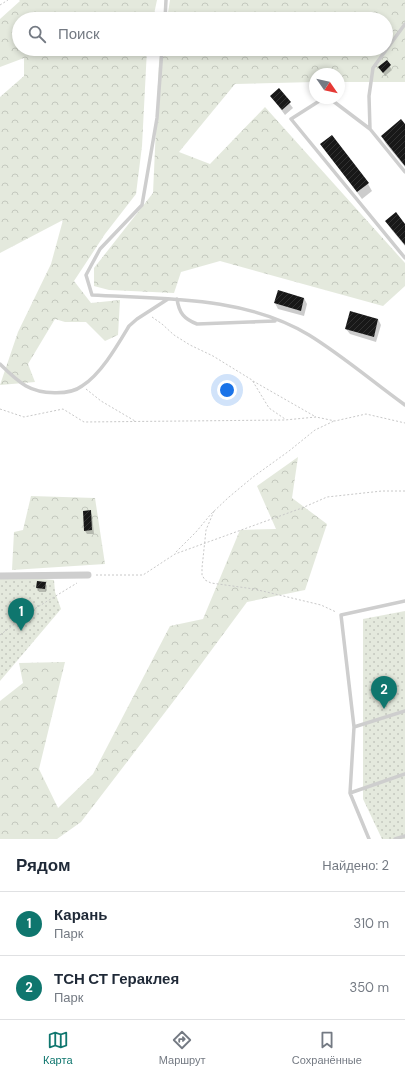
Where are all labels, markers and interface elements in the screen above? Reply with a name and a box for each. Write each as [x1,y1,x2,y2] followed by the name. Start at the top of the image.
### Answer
[12,12,393,56] search box
[26,23,48,45] icon: search
[58,24,100,44] text: Поиск
[309,68,345,104] north arrow
[217,380,237,400] your location
[8,598,34,631] pin: 1
[371,676,397,709] pin: 2
[16,854,71,876] text: Рядом
[322,857,389,874] text: Найдено: 2
[54,905,107,925] text: Карань
[27,915,31,932] text: 1
[354,915,389,932] text: 310 m
[54,925,84,942] text: Парк
[54,969,179,989] text: ТСН СТ Гераклея
[25,979,33,996] text: 2
[349,979,389,996] text: 350 m
[54,989,84,1006] text: Парк
[43,1029,73,1067] tab: Карта
[159,1029,206,1067] tab: Маршрут
[292,1029,362,1067] tab: Сохранённые

